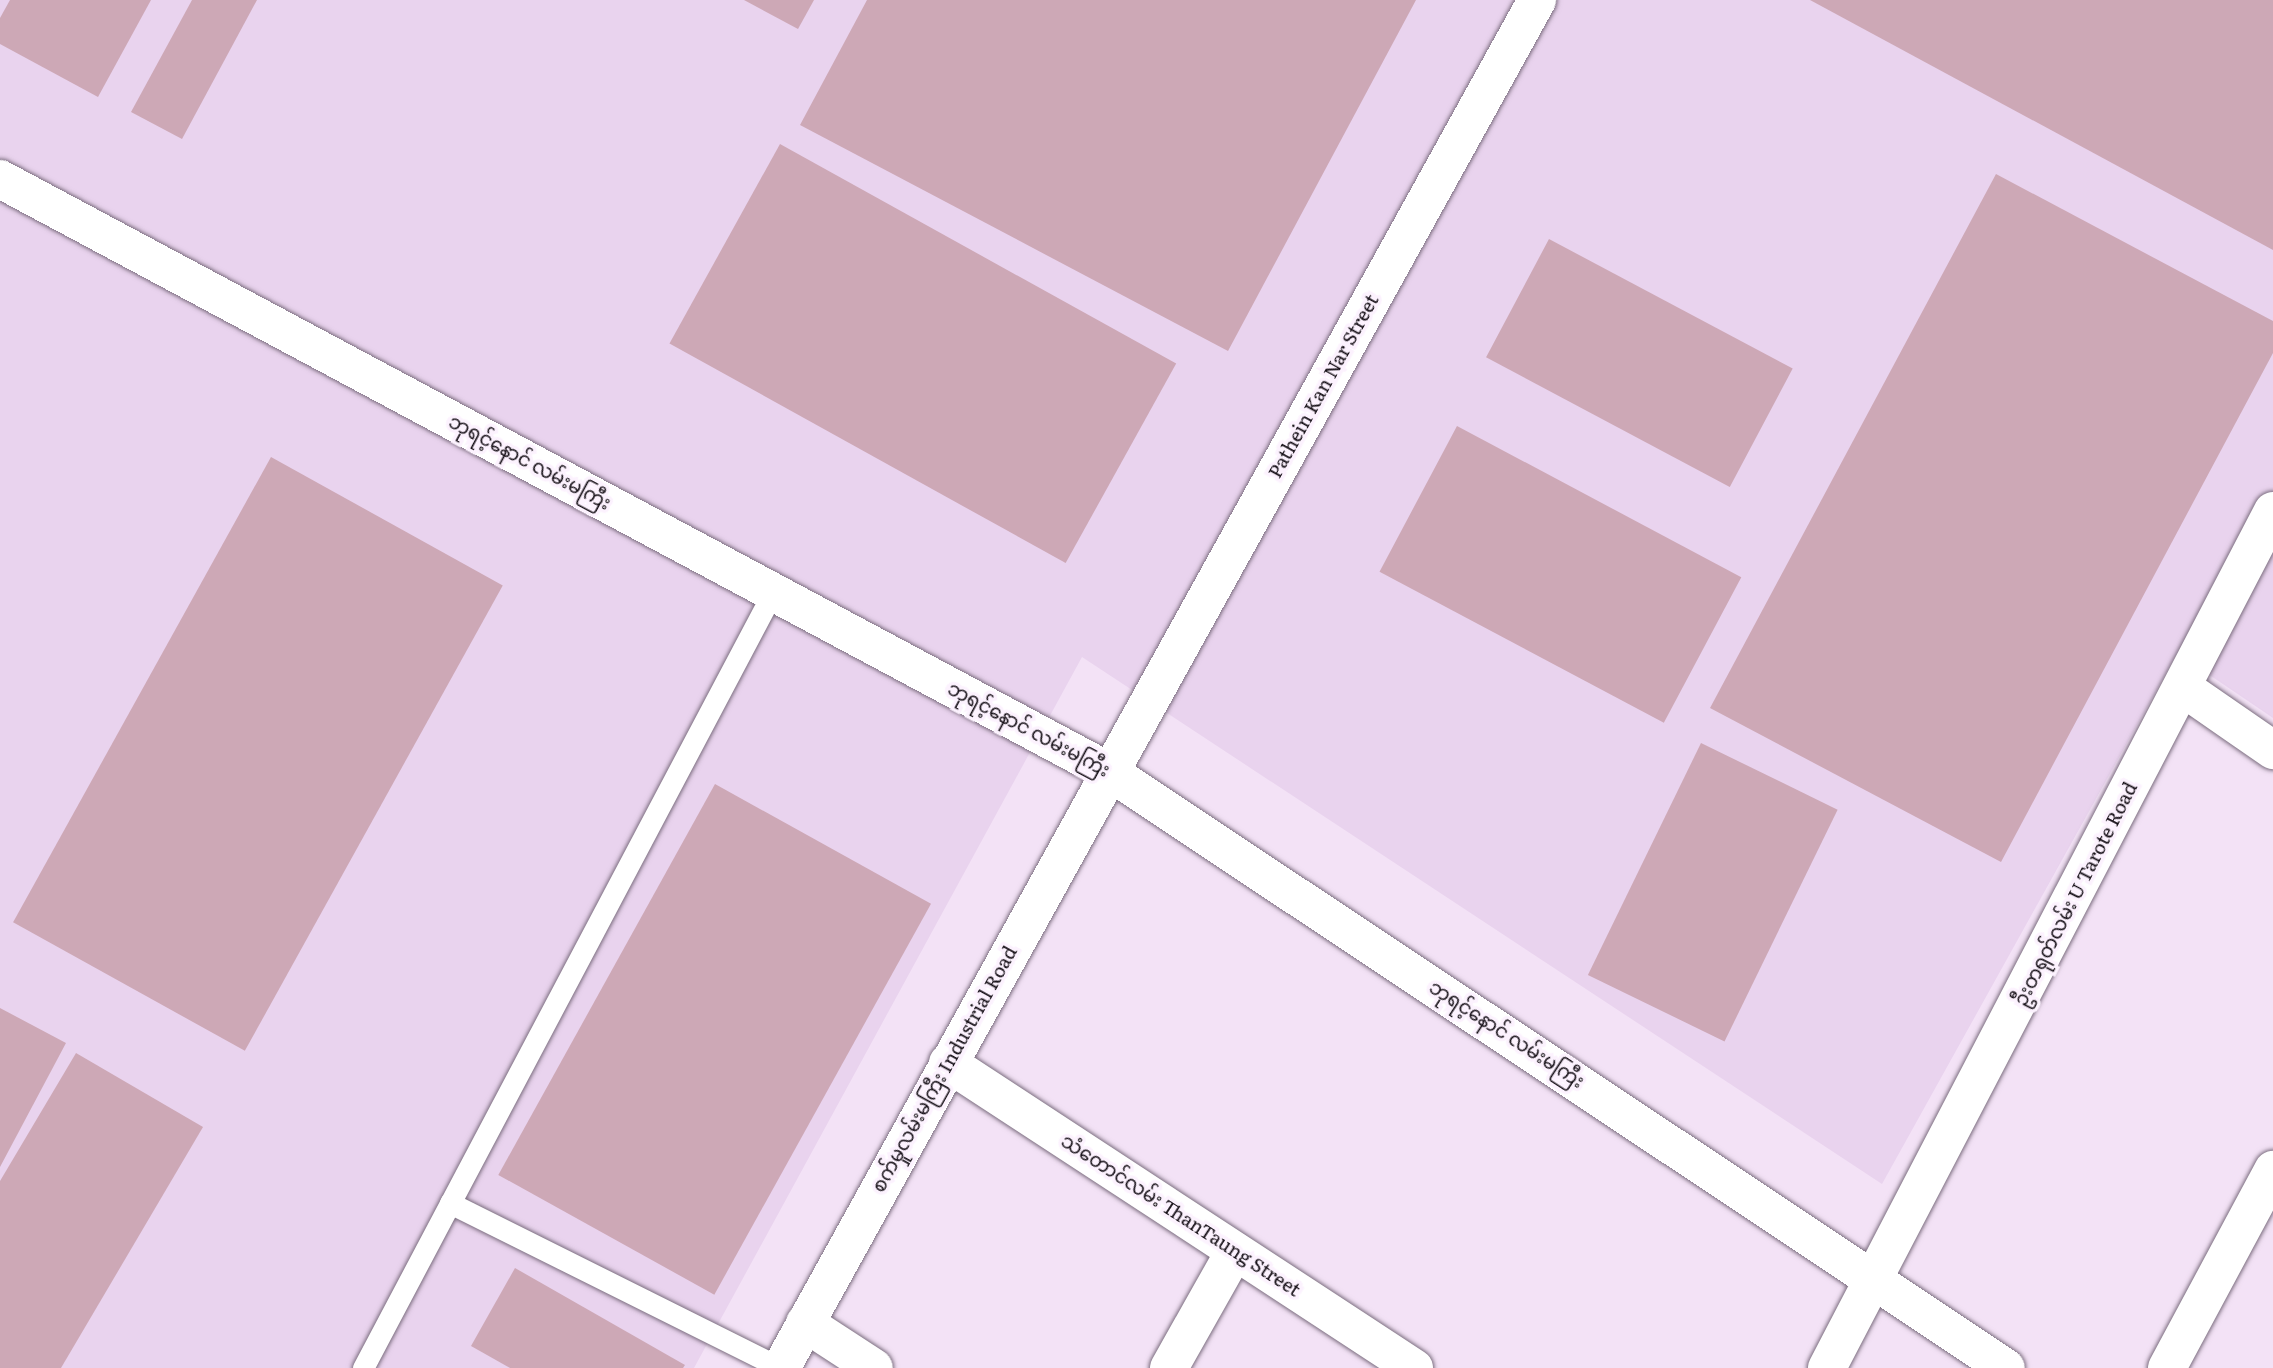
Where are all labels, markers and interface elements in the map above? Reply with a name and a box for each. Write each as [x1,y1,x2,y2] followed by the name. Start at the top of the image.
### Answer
[1263,290,1383,482] street label: Pathein Kan Nar Street
[445,410,615,514] street label: ဘုရင့်နောင် လမ်းမကြီး
[944,677,1114,781] street label: ဘုရင့်နောင် လမ်းမကြီး
[2008,778,2142,1010] street label: ဦးတရုတ်လမ်း U Tarote Road
[867,942,1021,1196] street label: စက်မှုလမ်းမကြီး Industrial Road
[1425,975,1589,1093] street label: ဘုရင့်နောင် လမ်းမကြီး
[1057,1129,1305,1301] street label: သံတောင်လမ်း ThanTaung Street

